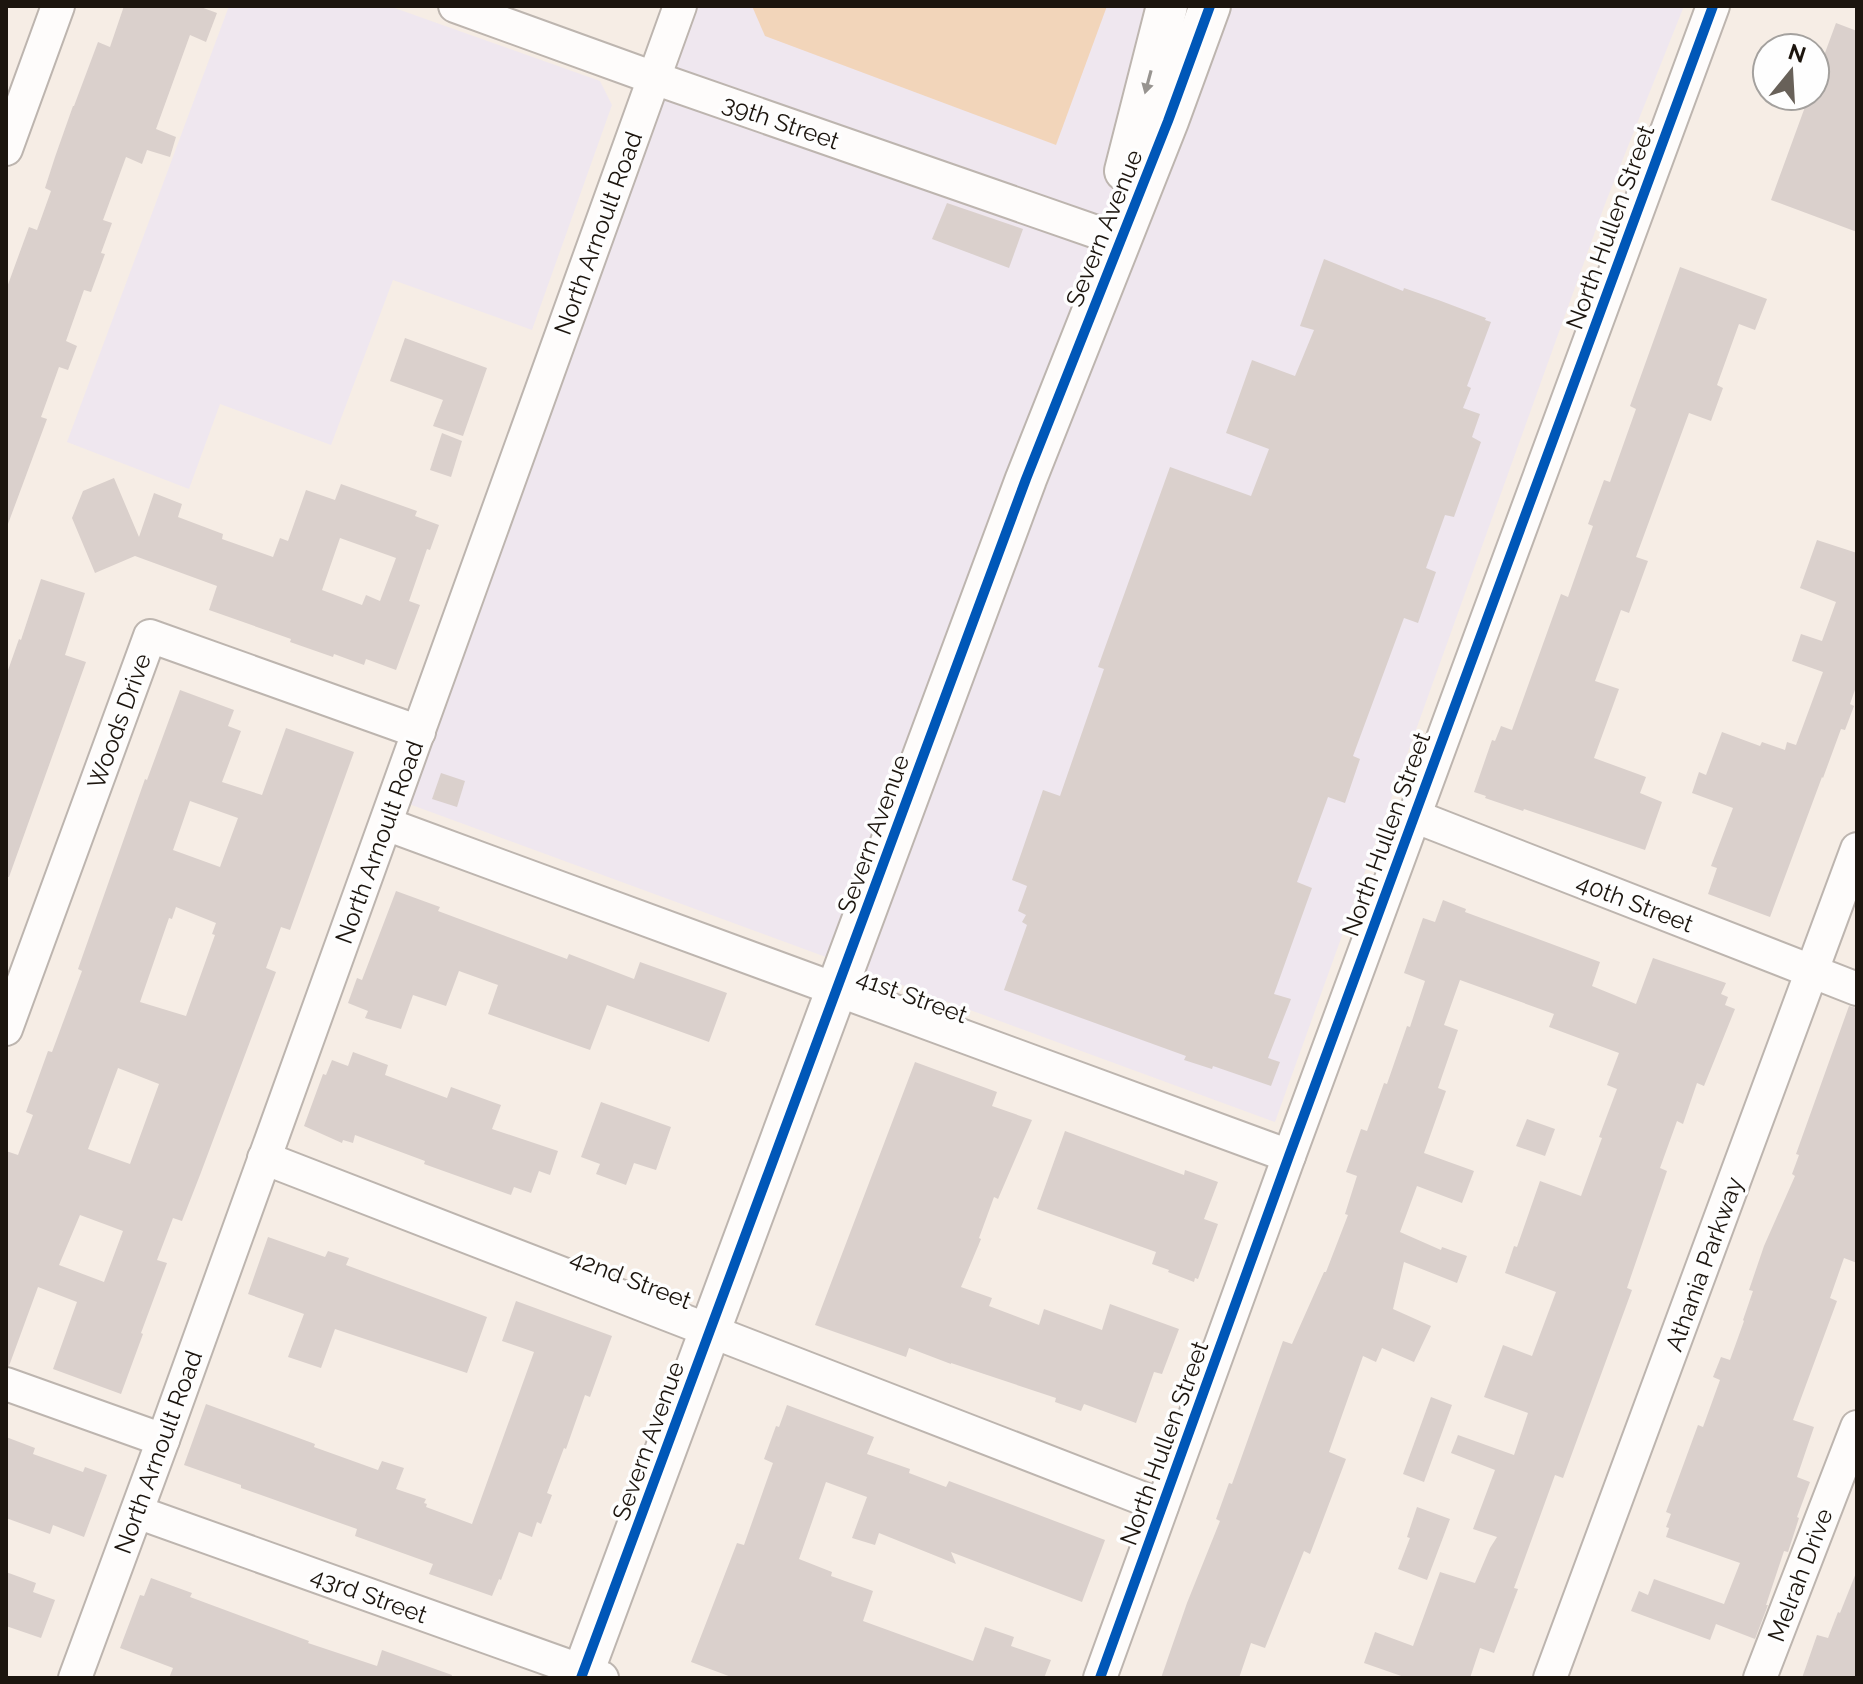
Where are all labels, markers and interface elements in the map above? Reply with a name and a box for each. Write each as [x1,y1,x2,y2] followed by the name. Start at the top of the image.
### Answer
[1751,32,1831,112] north arrow
[1785,38,1809,68] text: N
[1142,69,1154,94] one-way arrow
[719,88,843,156] street label: 39th Street
[1560,121,1660,333] street label: North Hullen Street
[548,128,648,338] street label: North Arnoult Road
[1059,145,1149,311] street label: Severn Avenue
[81,649,157,793] street label: Woods Drive
[1336,728,1436,940] street label: North Hullen Street
[329,737,429,947] street label: North Arnoult Road
[831,751,915,917] street label: Severn Avenue
[1573,868,1697,938] street label: 40th Street
[853,963,971,1029] street label: 41st Street
[1659,1173,1749,1355] street label: Athania Parkway
[566,1243,696,1315] street label: 42nd Street
[1114,1337,1214,1549] street label: North Hullen Street
[108,1347,208,1557] street label: North Arnoult Road
[606,1358,690,1524] street label: Severn Avenue
[1761,1504,1839,1646] street label: Melrah Drive
[307,1561,431,1629] street label: 43rd Street

